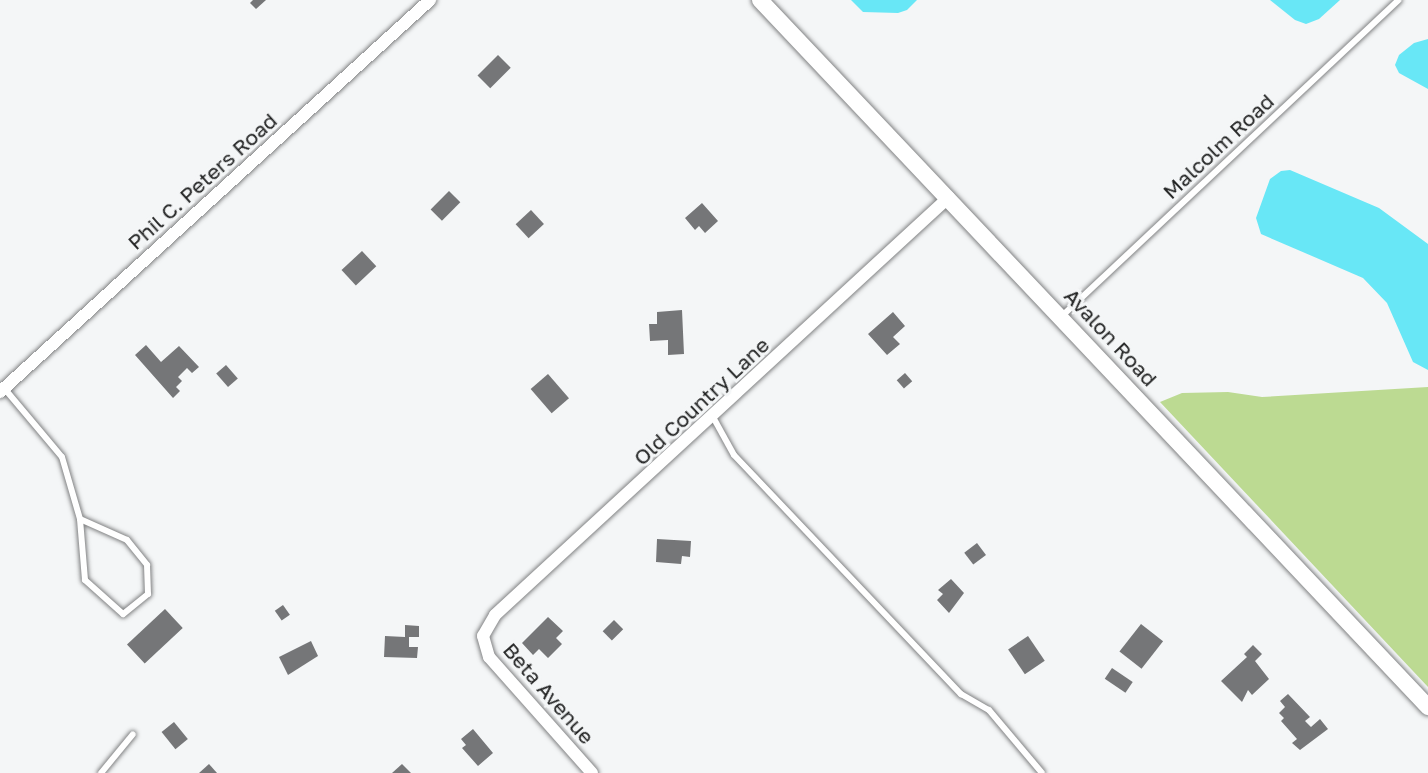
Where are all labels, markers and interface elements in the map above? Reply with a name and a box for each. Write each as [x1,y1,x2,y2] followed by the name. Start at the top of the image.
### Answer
[1157,88,1279,204] street label: Malcolm Road
[122,107,282,255] street label: Phil C. Peters Road
[1059,283,1163,391] street label: Avalon Road
[628,332,774,470] street label: Old Country Lane
[498,637,600,749] street label: Beta Avenue

